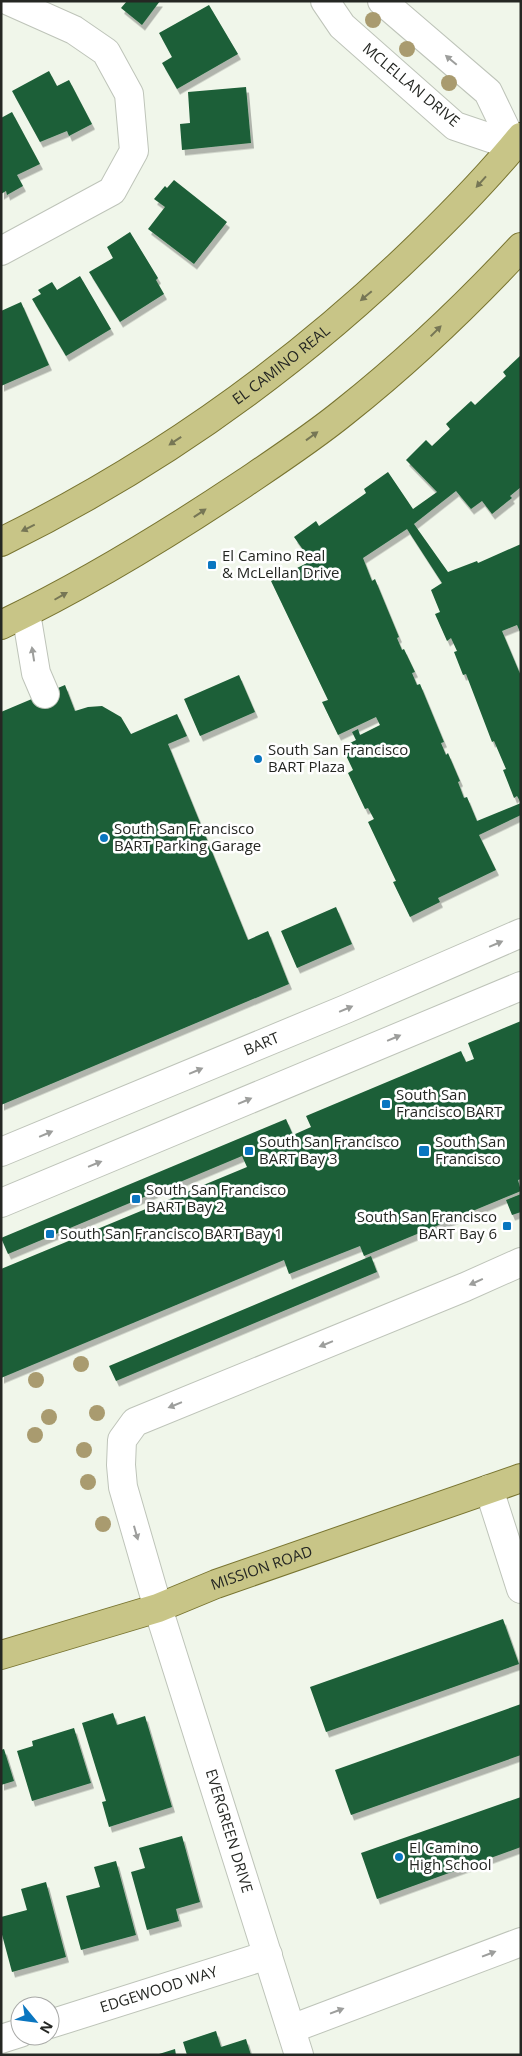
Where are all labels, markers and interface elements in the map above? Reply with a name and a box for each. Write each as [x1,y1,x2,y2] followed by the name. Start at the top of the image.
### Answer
[359,38,464,131] street label: MCLELLAN DRIVE
[445,55,457,66] one-way arrow
[475,175,487,187] one-way arrow
[360,290,372,302] one-way arrow
[228,320,334,409] street label: EL CAMINO REAL
[430,325,442,337] one-way arrow
[305,431,319,441] one-way arrow
[168,437,181,446] one-way arrow
[194,508,207,518] one-way arrow
[21,524,35,532] one-way arrow
[222,545,339,582] place label: El Camino Real & McLellan Drive
[206,559,218,571] marker: El Camino Real & McLellan Drive
[53,592,68,600] one-way arrow
[28,646,36,662] one-way arrow
[268,739,408,776] place label: South San Francisco BART Plaza
[252,753,264,765] marker: South San Francisco BART Plaza
[114,818,261,855] place label: South San Francisco BART Parking Garage
[98,832,110,844] marker: South San Francisco BART Parking Garage
[488,940,503,948] one-way arrow
[339,1004,353,1012] one-way arrow
[240,1027,283,1059] street label: BART
[387,1034,401,1042] one-way arrow
[189,1067,203,1075] one-way arrow
[396,1084,503,1121] place label: South San Francisco BART
[238,1097,252,1105] one-way arrow
[380,1098,392,1110] marker: South San Francisco BART
[39,1129,53,1137] one-way arrow
[259,1131,399,1168] place label: South San Francisco BART Bay 3
[435,1131,506,1168] place label: South San Francisco
[417,1144,431,1158] marker: South San Francisco
[243,1145,255,1157] marker: South San Francisco BART Bay 3
[88,1160,102,1168] one-way arrow
[146,1179,286,1216] place label: South San Francisco BART Bay 2
[130,1193,142,1205] marker: South San Francisco BART Bay 2
[357,1206,497,1243] place label: South San Francisco BART Bay 6
[501,1220,513,1232] marker: South San Francisco BART Bay 6
[60,1223,283,1243] place label: South San Francisco BART Bay 1
[44,1228,56,1240] marker: South San Francisco BART Bay 1
[469,1279,483,1287] one-way arrow
[318,1340,333,1348] one-way arrow
[167,1401,182,1409] one-way arrow
[133,1526,141,1541] one-way arrow
[208,1540,315,1594] street label: MISSION ROAD
[202,1766,258,1895] street label: EVERGREEN DRIVE
[409,1837,492,1874] place label: El Camino High School
[393,1851,405,1863] marker: El Camino High School
[482,1950,497,1958] one-way arrow
[97,1960,220,2017] street label: EDGEWOOD WAY
[10,1996,60,2046] north arrow
[330,2007,345,2015] one-way arrow
[36,2018,58,2037] text: N

